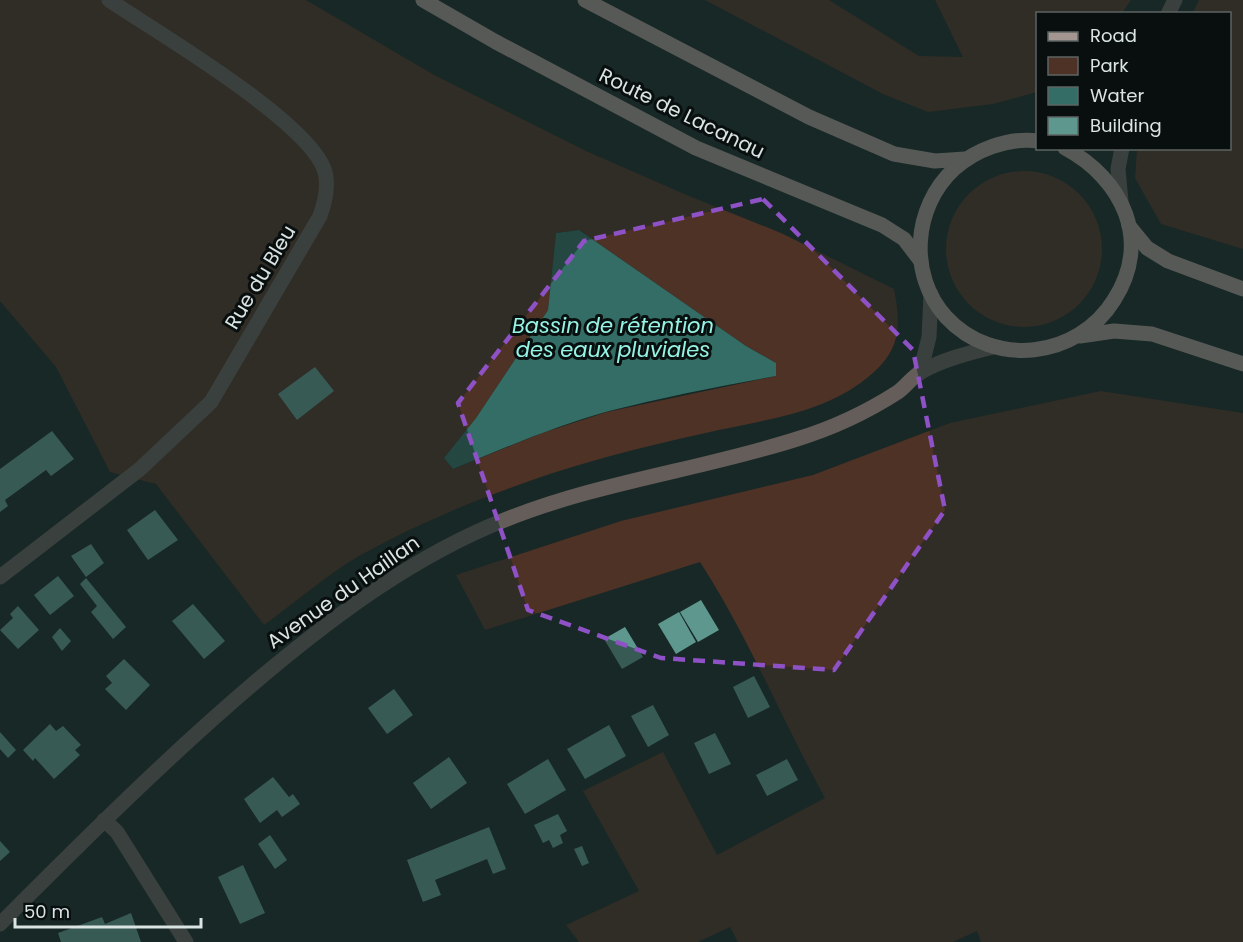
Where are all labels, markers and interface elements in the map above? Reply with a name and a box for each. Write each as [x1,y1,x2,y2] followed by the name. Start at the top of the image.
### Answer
[1036,12,1231,150] legend
[1090,23,1137,48] text: Road
[1090,53,1129,78] text: Park
[595,61,769,165] street label: Route de Lacanau
[1090,83,1144,108] text: Water
[1090,113,1162,138] text: Building
[218,220,302,334] street label: Rue du Bleu
[512,311,714,364] water label: Bassin de rétention des eaux pluviales
[261,529,425,655] street label: Avenue du Haillan
[15,891,201,929] scale bar
[24,899,70,924] text: 50 m

